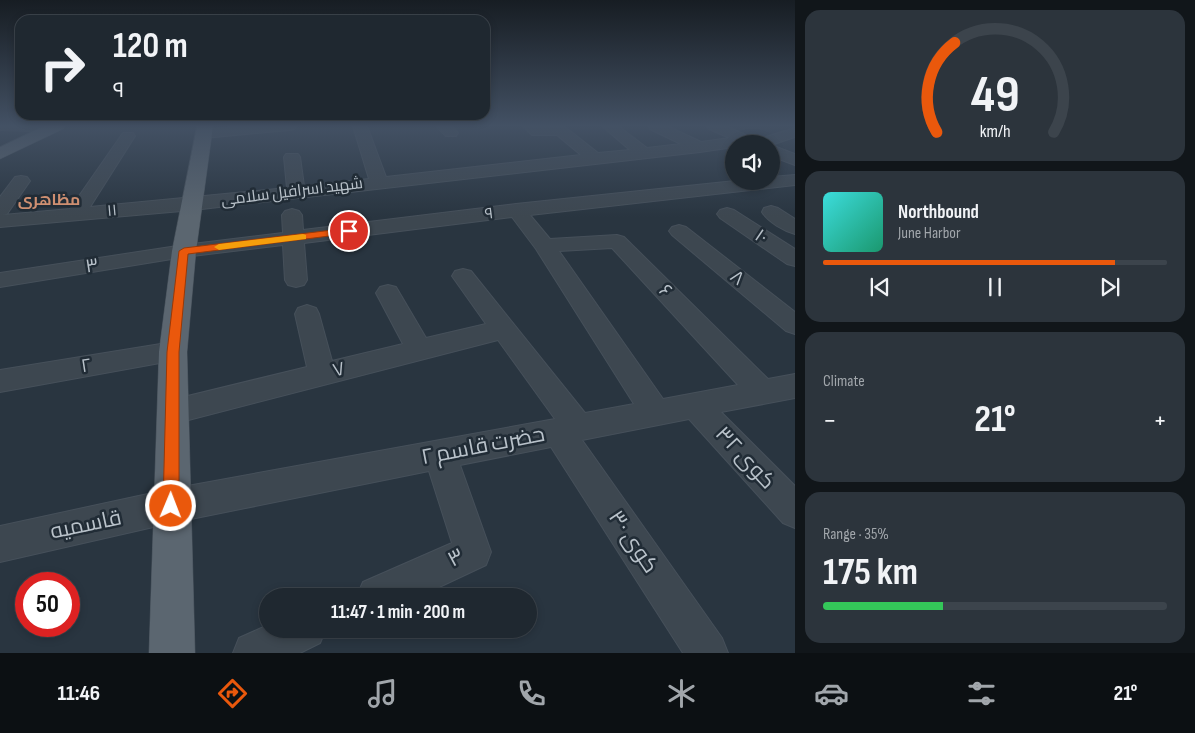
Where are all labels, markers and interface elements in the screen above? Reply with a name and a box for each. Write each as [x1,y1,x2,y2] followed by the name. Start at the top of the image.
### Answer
[113,25,188,68] text: 120 m
[30,35,95,100] icon: right
[971,64,1019,127] text: 49
[113,77,124,104] text: ۹
[980,121,1010,142] text: km/h
[725,135,780,190] map controls
[725,135,780,190] button: sound
[220,174,364,210] street label: شهید اسرافیل سلامی
[18,191,80,210] district label: مظاهری
[106,201,118,221] street label: ۱۱
[898,201,979,224] text: Northbound
[484,204,494,224] street label: ۹
[328,210,370,252] pin
[335,217,363,245] icon: arrive
[750,224,772,250] street label: ۱۰
[898,224,961,243] text: June Harbor
[84,254,100,278] street label: ۳
[725,265,749,291] street label: ۸
[866,273,894,301] icon: previous
[981,273,1009,301] icon: pause
[1096,273,1124,301] icon: next
[654,280,676,302] street label: ۶
[79,354,93,378] street label: ۲
[330,357,348,383] street label: ۷
[823,372,865,391] text: Climate
[974,397,1016,442] text: 21°
[823,404,837,437] text: −
[1153,404,1167,437] text: +
[419,421,547,472] street label: ۲ حضرت قاسم
[709,421,781,495] street label: کوی ۳۲
[144,479,196,531] position arrow
[48,504,124,546] street label: قاسمیه
[602,505,664,579] street label: کوی ۳۰
[823,525,889,544] text: Range · 35%
[443,543,469,573] street label: ۳
[823,550,918,595] text: 175 km
[15,572,80,637] speed limit sign: 50
[331,601,465,624] text: 11:47 · 1 min · 200 m
[215,676,250,711] icon: directions
[365,676,400,711] icon: music
[514,676,549,711] icon: phone
[664,676,699,711] icon: climate
[814,676,849,711] icon: car
[964,676,999,711] icon: filters
[57,680,100,707] text: 11:46
[1114,680,1138,707] text: 21°

